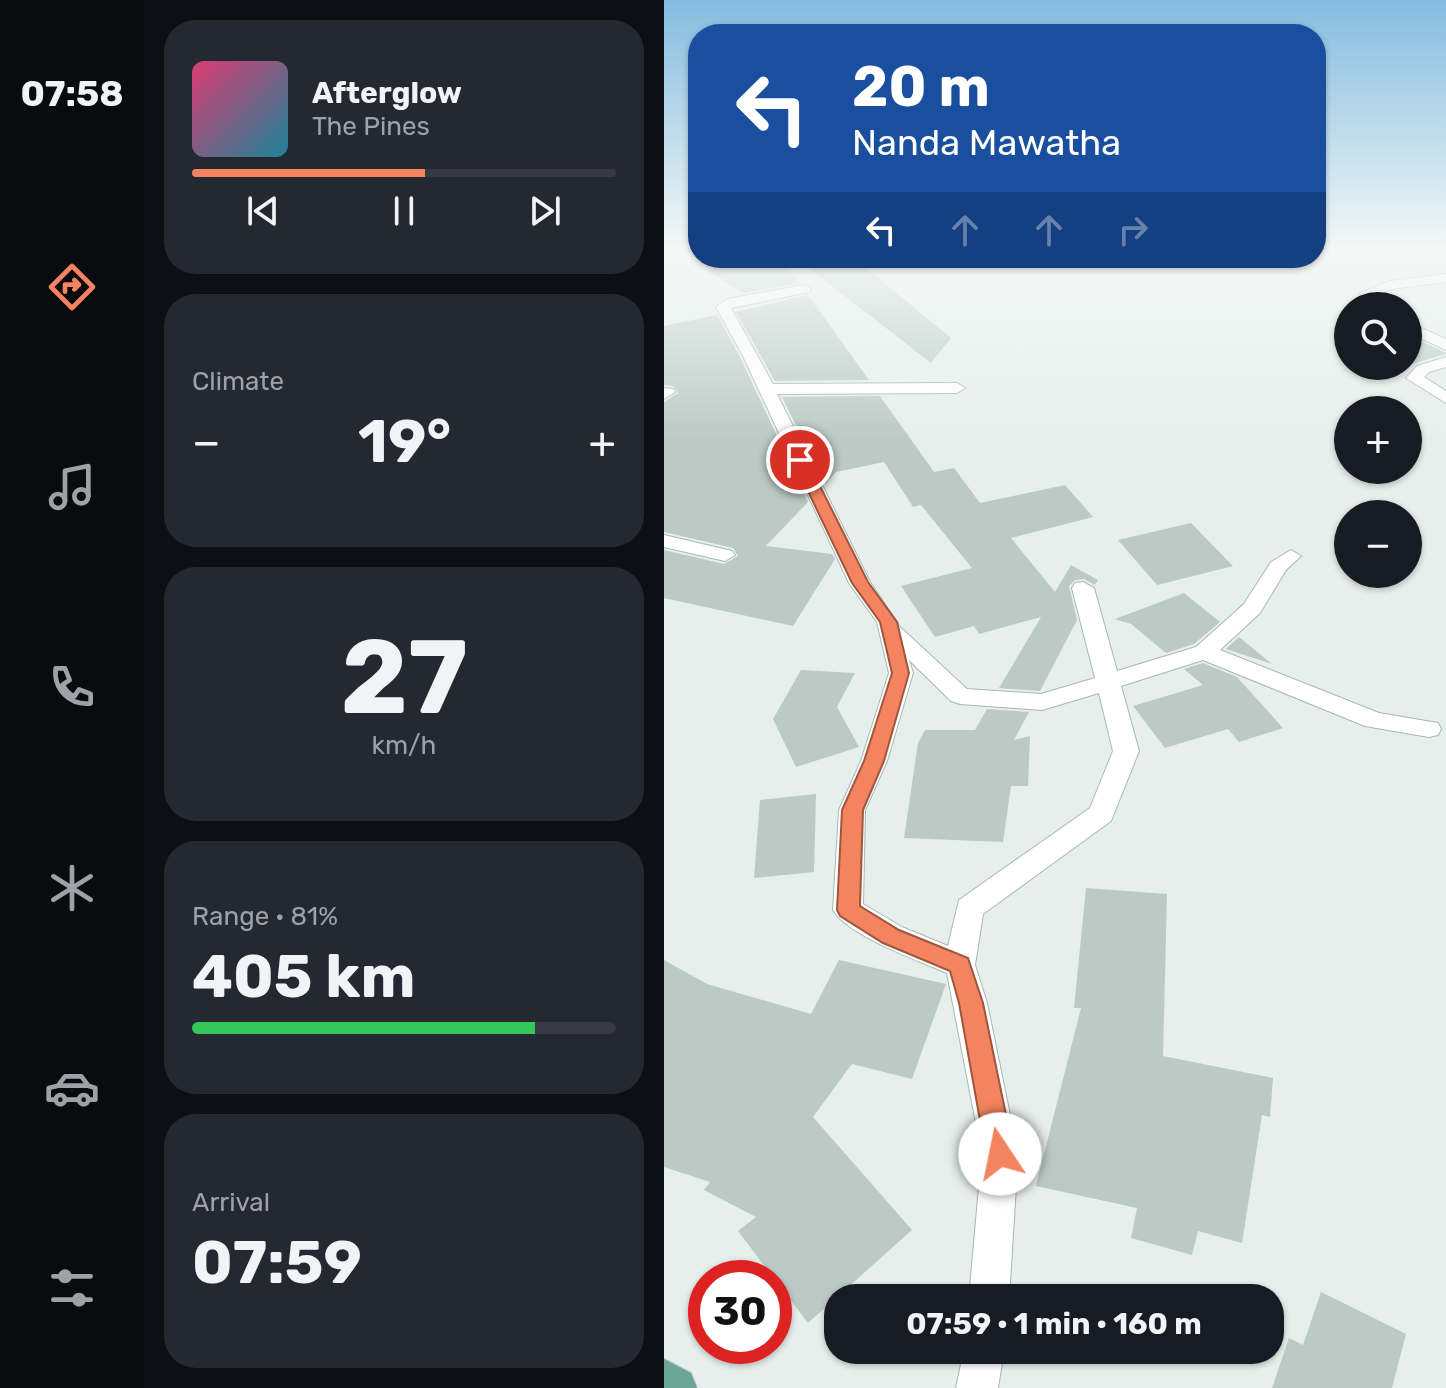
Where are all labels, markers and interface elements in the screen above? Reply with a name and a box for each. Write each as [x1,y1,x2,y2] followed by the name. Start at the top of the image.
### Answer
[852,54,990,120] text: 20 m
[720,56,824,160] icon: left
[20,72,124,115] text: 07:58
[312,75,462,111] text: Afterglow
[312,111,430,142] text: The Pines
[852,121,1121,164] text: Nanda Mawatha
[241,189,285,233] icon: previous
[382,189,426,233] icon: pause
[523,189,567,233] icon: next
[859,208,903,252] icon: left
[943,208,987,252] icon: ahead
[1027,208,1071,252] icon: ahead
[1111,208,1155,252] icon: right
[44,259,100,315] icon: directions
[1334,292,1422,588] map controls
[1334,292,1422,380] button: search
[192,366,284,397] text: Climate
[1334,396,1422,484] button: +
[358,406,451,477] text: 19°
[192,416,221,468] text: −
[589,416,616,468] text: +
[766,426,834,494] pin
[778,438,822,482] icon: arrive
[44,459,100,515] icon: music
[1334,500,1422,588] button: −
[340,616,468,739] text: 27
[44,659,100,715] icon: phone
[372,730,436,761] text: km/h
[44,860,100,916] icon: climate
[192,901,338,932] text: Range · 81%
[192,941,415,1012] text: 405 km
[44,1060,100,1116] icon: car
[958,1112,1042,1196] position arrow
[192,1187,270,1218] text: Arrival
[192,1227,362,1298] text: 07:59
[44,1260,100,1316] icon: filters
[688,1260,792,1364] speed limit sign: 30
[906,1306,1202,1342] text: 07:59 · 1 min · 160 m

